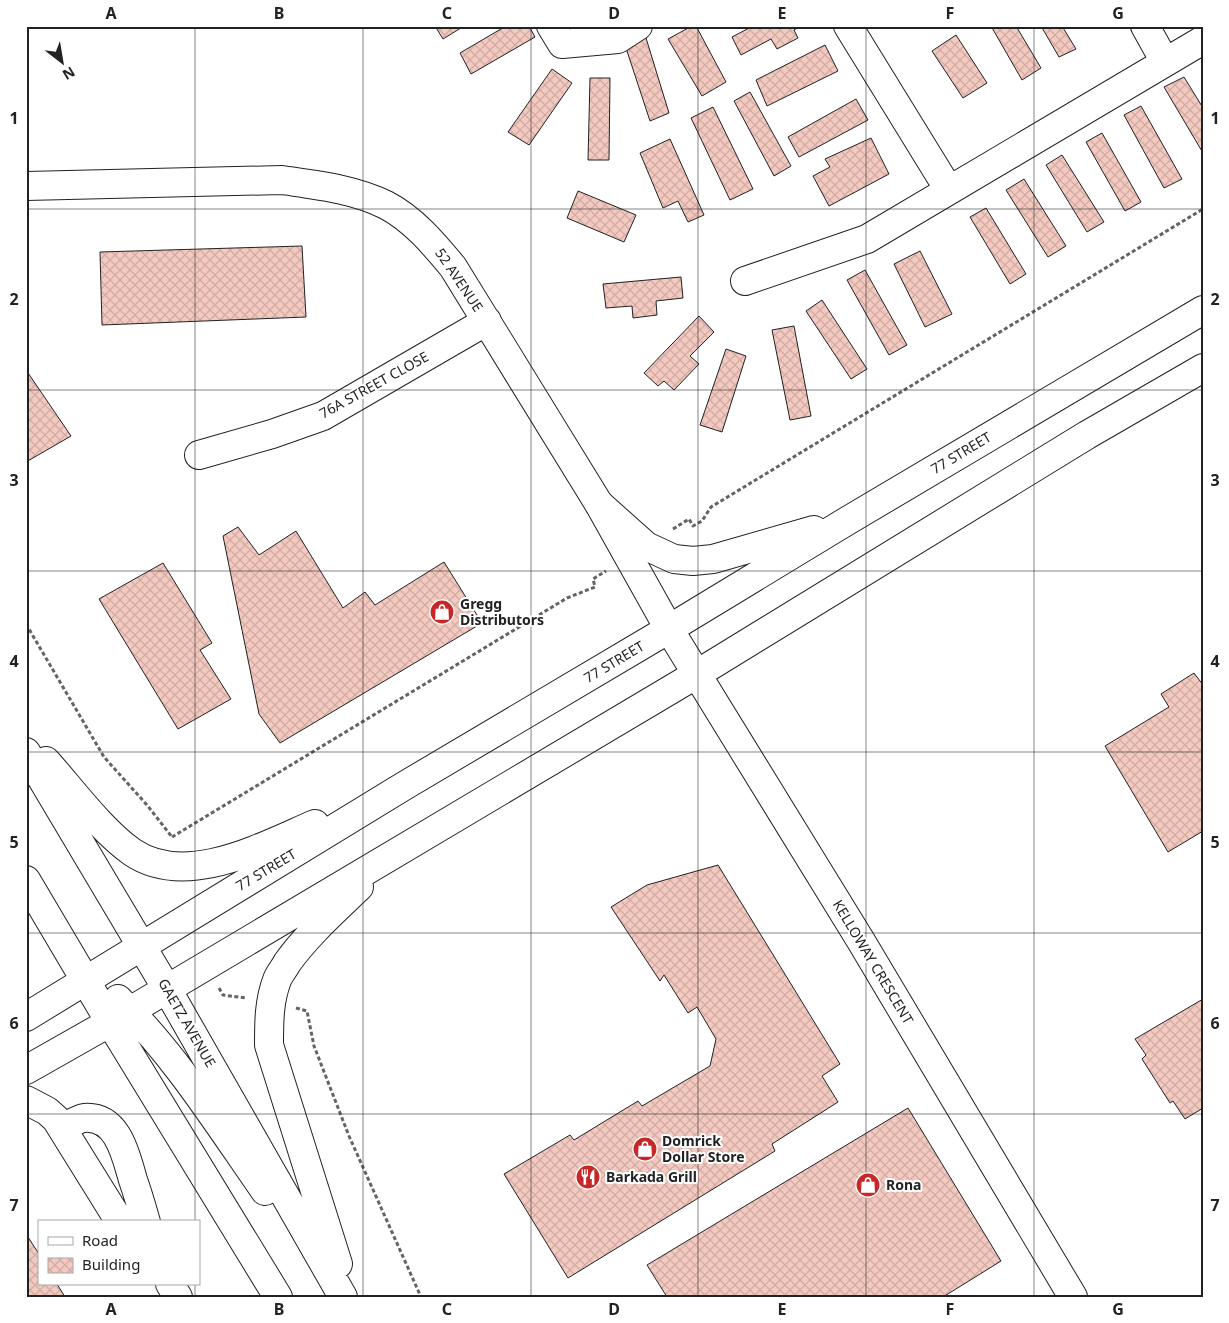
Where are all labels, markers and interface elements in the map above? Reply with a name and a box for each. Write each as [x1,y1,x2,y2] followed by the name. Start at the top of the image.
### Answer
[105,2,117,24] text: A
[274,2,284,24] text: B
[442,2,452,24] text: C
[608,2,620,24] text: D
[778,2,787,24] text: E
[946,2,954,24] text: F
[1112,2,1124,24] text: G
[38,38,88,88] north arrow
[59,62,79,85] text: N
[9,107,19,129] text: 1
[1210,107,1220,129] text: 1
[431,244,488,315] street label: 52 AVENUE
[9,288,19,310] text: 2
[1210,288,1220,310] text: 2
[316,347,432,422] street label: 76A STREET CLOSE
[927,427,995,478] street label: 77 STREET
[9,469,19,491] text: 3
[1210,469,1220,491] text: 3
[460,594,544,629] place label: Gregg Distributors
[429,599,455,625] shop icon: Gregg Distributors
[580,636,648,687] street label: 77 STREET
[9,650,19,672] text: 4
[1210,650,1220,672] text: 4
[9,831,19,853] text: 5
[1210,831,1220,853] text: 5
[232,844,300,895] street label: 77 STREET
[829,896,918,1028] street label: KELLOWAY CRESCENT
[154,975,221,1071] street label: GAETZ AVENUE
[9,1012,19,1034] text: 6
[1210,1012,1220,1034] text: 6
[662,1131,745,1166] place label: Domrick Dollar Store
[632,1136,658,1162] shop icon: Domrick Dollar Store
[575,1164,601,1190] restaurant icon: Barkada Grill
[606,1167,697,1186] place label: Barkada Grill
[855,1172,881,1198] shop icon: Rona
[886,1175,921,1194] place label: Rona
[9,1194,19,1216] text: 7
[1210,1194,1220,1216] text: 7
[38,1220,200,1286] legend
[82,1230,118,1250] text: Road
[82,1254,140,1274] text: Building
[105,1298,117,1320] text: A
[274,1298,284,1320] text: B
[442,1298,452,1320] text: C
[608,1298,620,1320] text: D
[778,1298,787,1320] text: E
[946,1298,954,1320] text: F
[1112,1298,1124,1320] text: G

